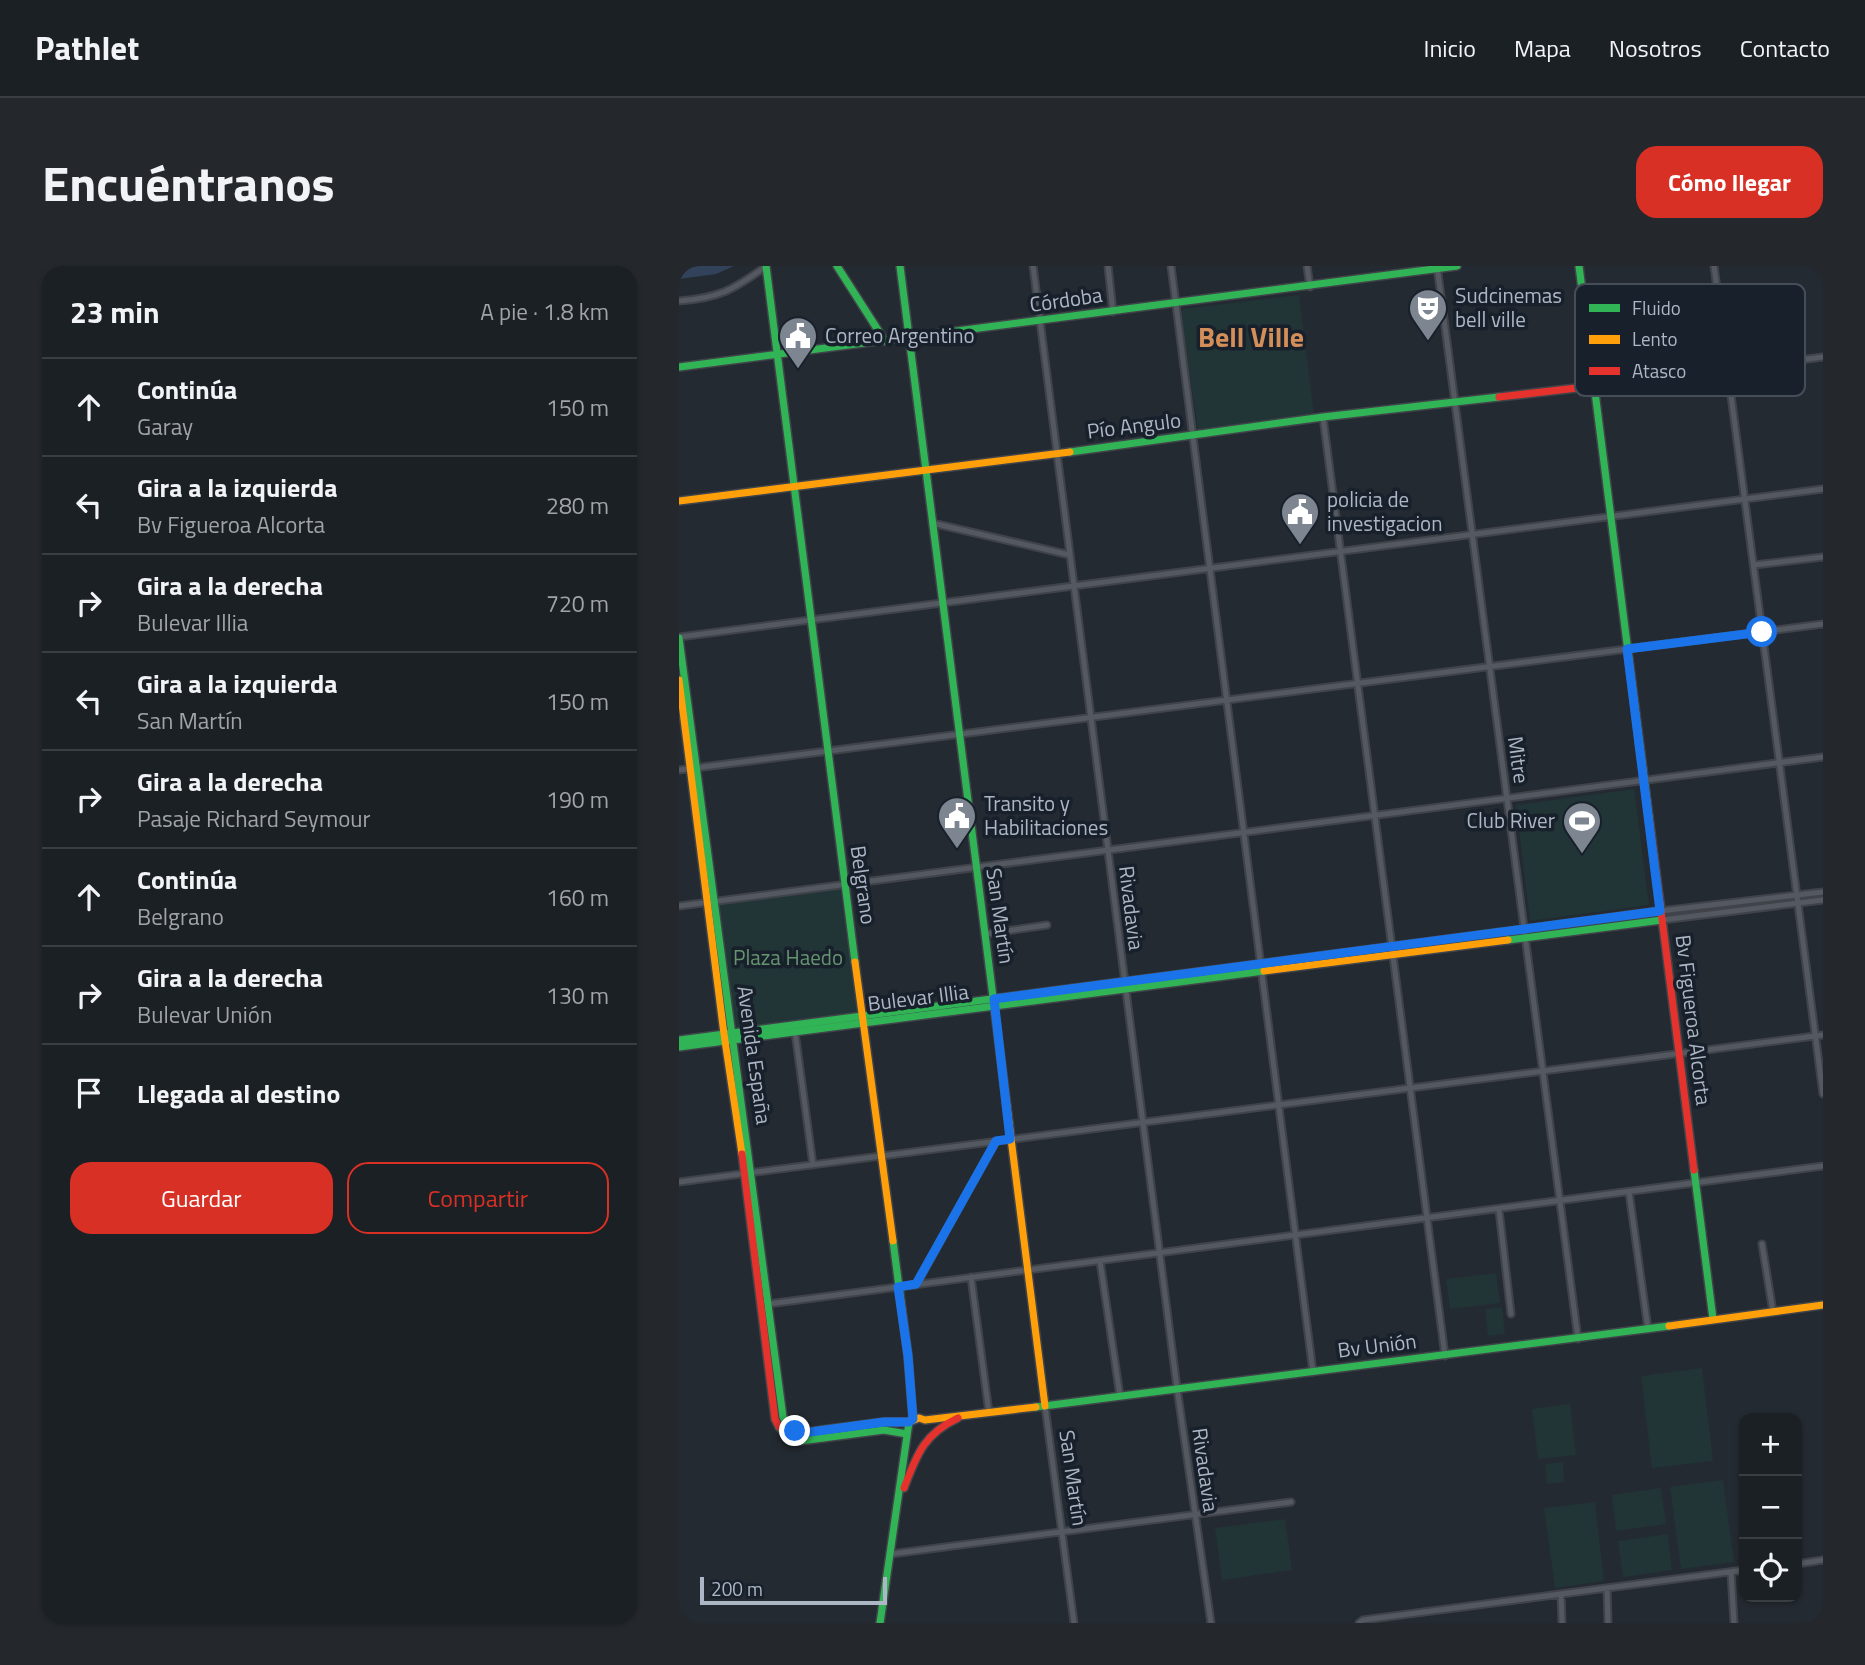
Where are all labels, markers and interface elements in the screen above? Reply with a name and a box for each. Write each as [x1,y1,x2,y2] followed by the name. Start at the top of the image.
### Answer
[35,23,139,73] text: Pathlet
[1424,30,1476,66] text: Inicio
[1514,30,1571,66] text: Mapa
[1609,30,1702,66] text: Nosotros
[1740,30,1830,66] text: Contacto
[42,145,335,220] text: Encuéntranos
[1636,146,1823,218] button: Cómo llegar
[1027,278,1105,320] street label: Córdoba
[1455,279,1562,335] place label: Sudcinemas bell ville
[1575,284,1805,396] legend
[1407,287,1449,342] theatre icon: Sudcinemas bell ville
[70,289,160,335] text: 23 min
[1632,293,1681,322] text: Fluido
[480,294,609,329] text: A pie · 1.8 km
[777,315,819,370] public building icon: Correo Argentino
[1198,315,1304,358] district label: Bell Ville
[825,319,975,351] place label: Correo Argentino
[1632,324,1677,353] text: Lento
[1632,356,1686,385] text: Atasco
[137,370,237,409] text: Continúa
[70,388,108,426] icon: ahead
[546,390,609,425] text: 150 m
[1085,403,1183,447] street label: Pío Angulo
[137,409,193,444] text: Garay
[137,468,338,507] text: Gira a la izquierda
[1327,483,1442,539] place label: policia de investigacion
[70,486,108,524] icon: left
[546,488,609,523] text: 280 m
[1279,491,1321,546] public building icon: policia de investigacion
[137,507,325,542] text: Bv Figueroa Alcorta
[137,566,323,605] text: Gira a la derecha
[70,584,108,622] icon: right
[546,586,609,621] text: 720 m
[137,605,248,640] text: Bulevar Illia
[1746,616,1777,647] route start
[137,664,338,703] text: Gira a la izquierda
[70,682,108,720] icon: left
[546,684,609,719] text: 150 m
[137,703,243,738] text: San Martín
[1500,734,1538,785] street label: Mitre
[137,762,323,801] text: Gira a la derecha
[70,780,108,818] icon: right
[546,782,609,817] text: 190 m
[984,787,1108,843] place label: Transito y Habilitaciones
[936,795,978,850] public building icon: Transito y Habilitaciones
[1561,800,1603,855] sports icon: Club River
[137,801,371,836] text: Pasaje Richard Seymour
[1467,804,1555,836] place label: Club River
[843,843,885,926] street label: Belgrano
[137,860,237,899] text: Continúa
[1111,864,1153,952] street label: Rivadavia
[978,866,1024,966] street label: San Martín
[70,878,108,916] icon: ahead
[546,880,609,915] text: 160 m
[137,899,224,934] text: Belgrano
[1668,933,1720,1108] street label: Bv Figueroa Alcorta
[733,941,843,973] park label: Plaza Haedo
[137,958,323,997] text: Gira a la derecha
[865,975,971,1019] street label: Bulevar Illia
[70,976,108,1014] icon: right
[546,978,609,1013] text: 130 m
[729,984,781,1127] street label: Avenida España
[137,997,272,1032] text: Bulevar Unión
[70,1074,108,1112] icon: arrive
[137,1074,340,1113] text: Llegada al destino
[70,1162,333,1234] button: Guardar
[347,1162,609,1234] button: Compartir
[1336,1324,1418,1366] street label: Bv Unión
[1739,1413,1802,1602] map controls
[1739,1413,1802,1476] button: +
[779,1415,810,1446] route end
[1184,1426,1228,1515] street label: Rivadavia
[1051,1428,1097,1528] street label: San Martín
[1739,1476,1802,1539] button: −
[1739,1539,1802,1602] button: locate
[700,1574,887,1606] scale bar
[711,1574,763,1603] text: 200 m

